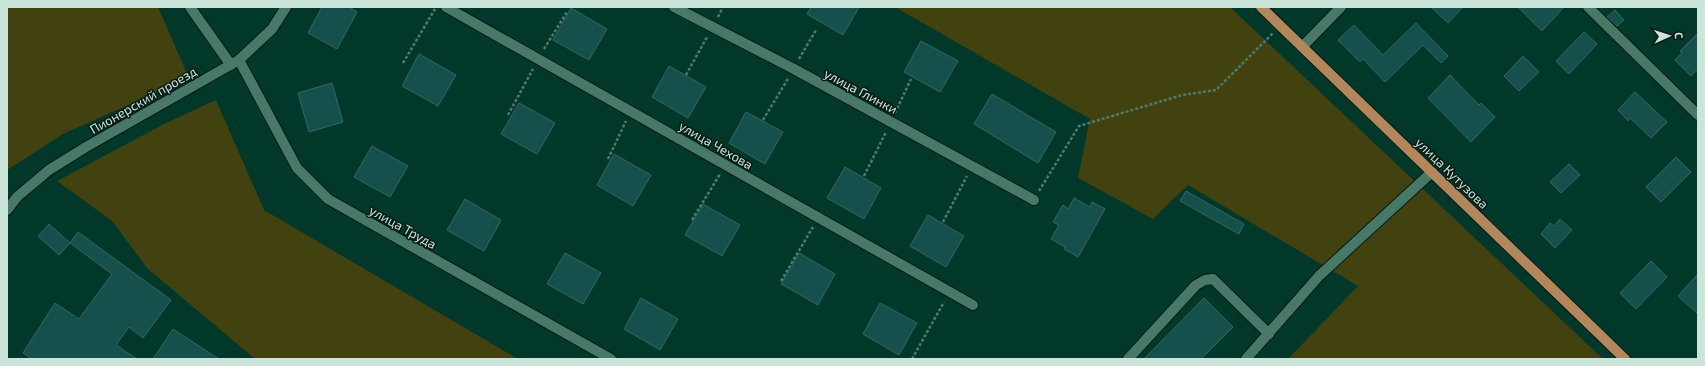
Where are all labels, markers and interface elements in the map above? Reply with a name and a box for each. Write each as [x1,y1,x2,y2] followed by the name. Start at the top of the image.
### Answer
[1649,16,1689,56] north arrow
[1673,32,1686,40] text: С
[87,63,200,137] street label: Пионерский проезд
[822,65,900,117] street label: улица Глинки
[676,117,756,173] street label: улица Чехова
[1412,134,1492,212] street label: улица Кутузова
[367,202,439,252] street label: улица Труда

